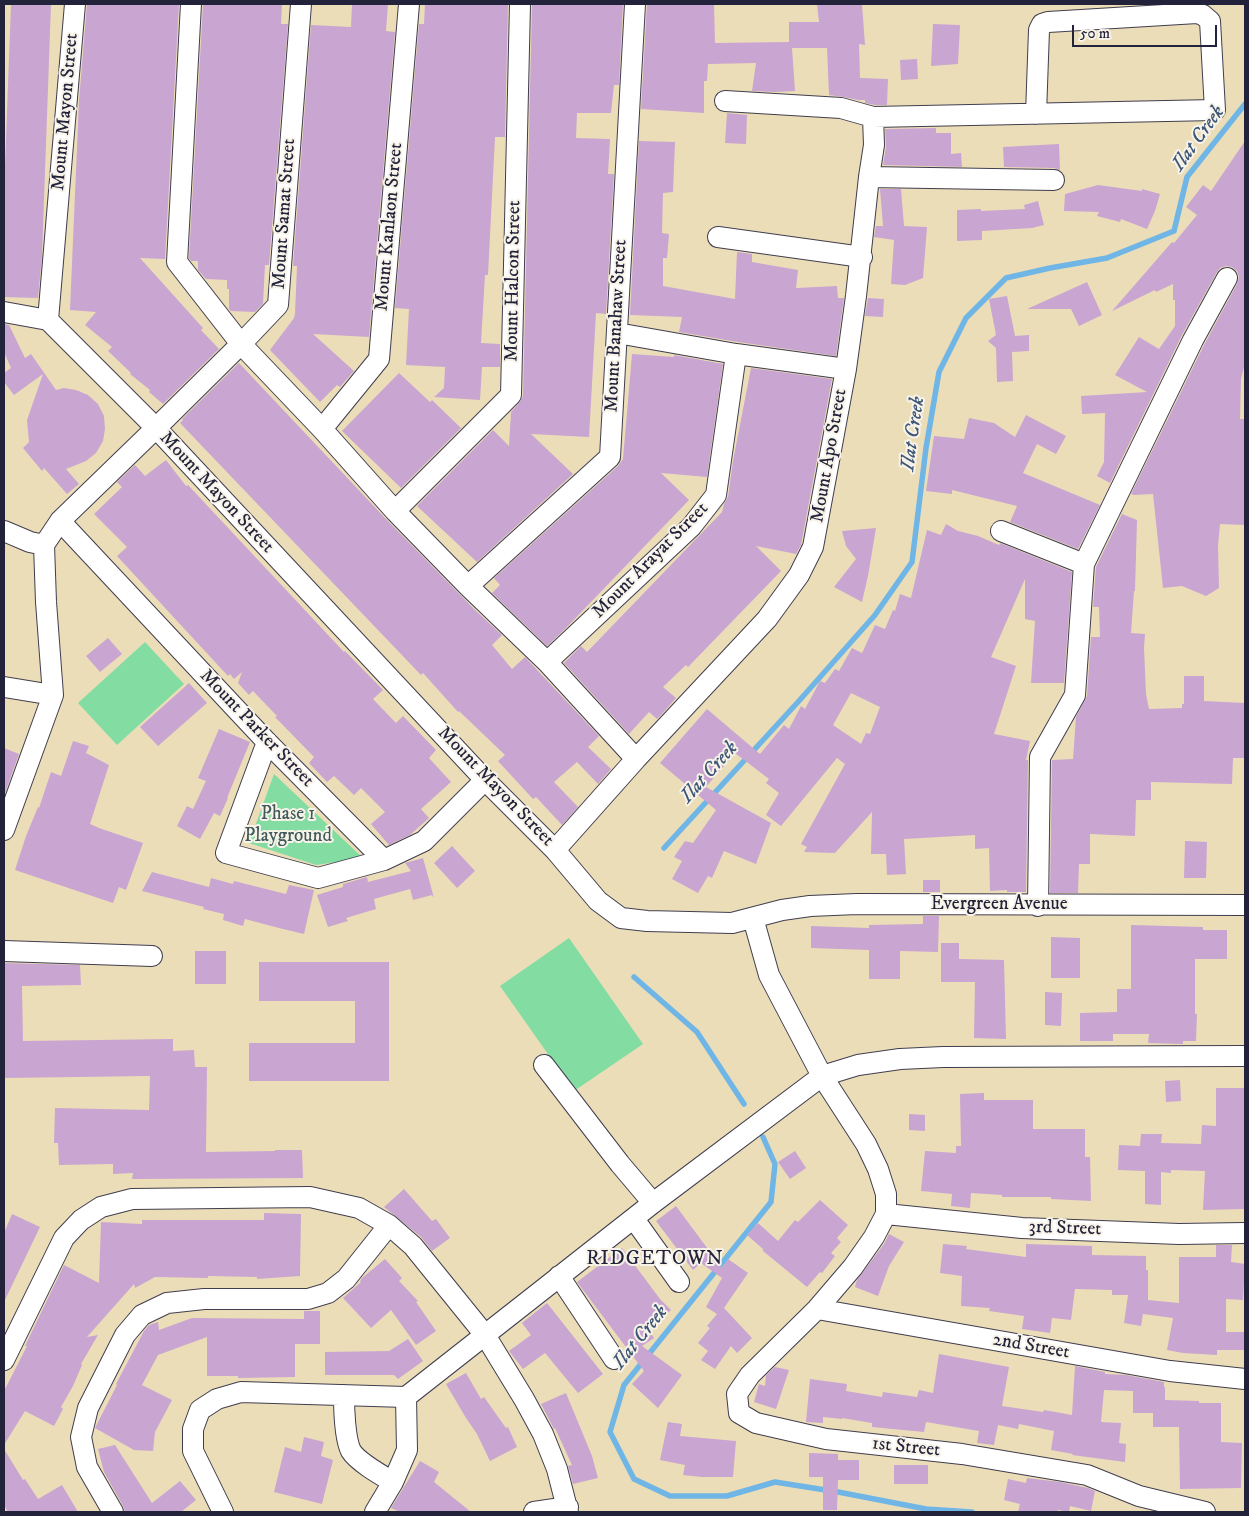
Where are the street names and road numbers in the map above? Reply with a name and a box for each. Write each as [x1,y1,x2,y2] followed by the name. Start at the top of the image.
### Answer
[48,32,84,192] street label: Mount Mayon Street
[268,138,302,290] street label: Mount Samat Street
[371,142,409,312] street label: Mount Kanlaon Street
[501,200,527,362] street label: Mount Halcon Street
[601,239,633,413] street label: Mount Banahaw Street
[807,387,853,525] street label: Mount Apo Street
[154,427,278,559] street label: Mount Mayon Street
[588,498,714,624] street label: Mount Arayat Street
[194,665,318,793] street label: Mount Parker Street
[432,722,558,852] street label: Mount Mayon Street
[930,894,1068,916] street label: Evergreen Avenue
[1028,1216,1102,1242] street label: 3rd Street
[991,1329,1071,1365] street label: 2nd Street
[871,1433,941,1463] street label: 1st Street

